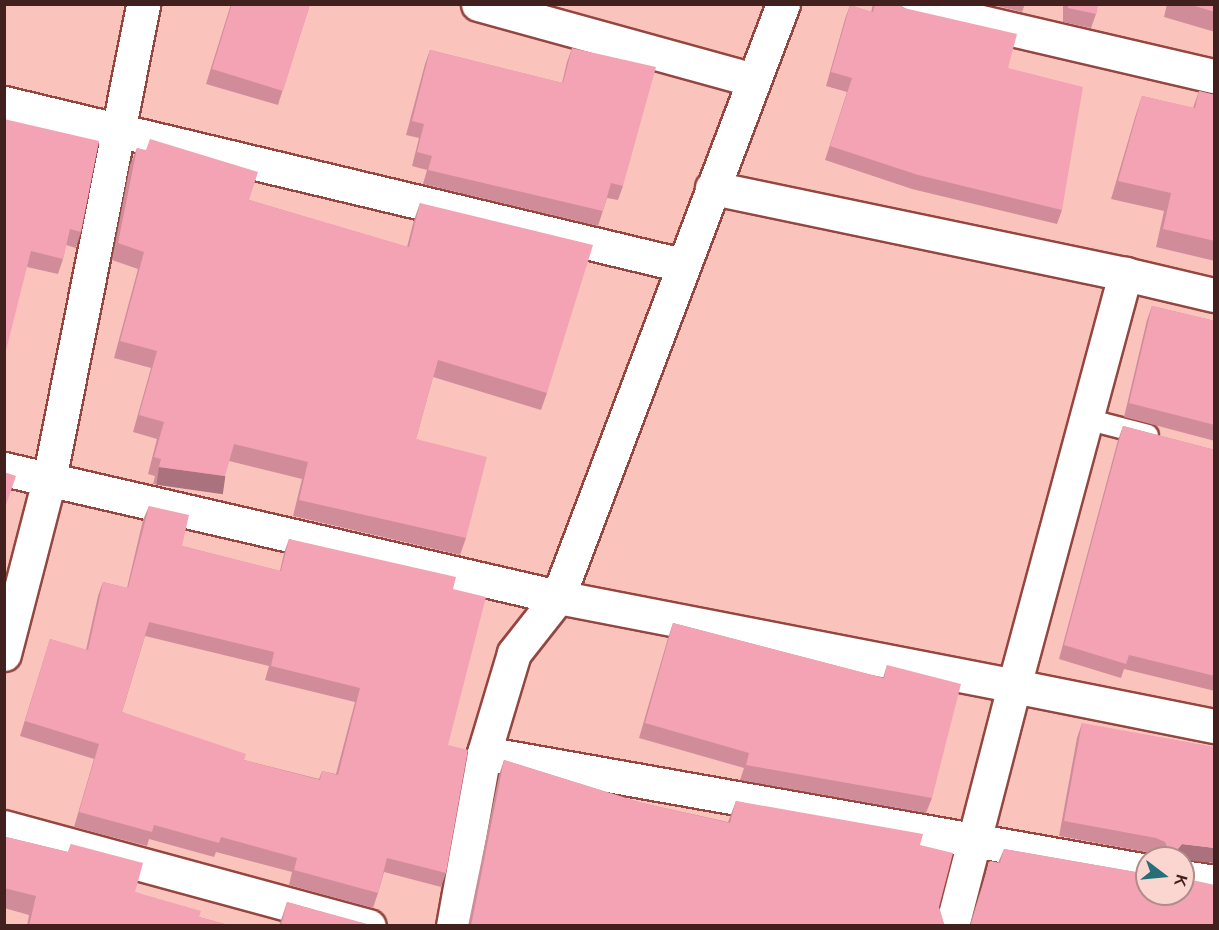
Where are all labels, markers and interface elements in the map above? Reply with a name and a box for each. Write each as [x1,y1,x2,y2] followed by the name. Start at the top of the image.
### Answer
[1135,846,1195,906] north arrow
[1171,873,1191,888] text: K

